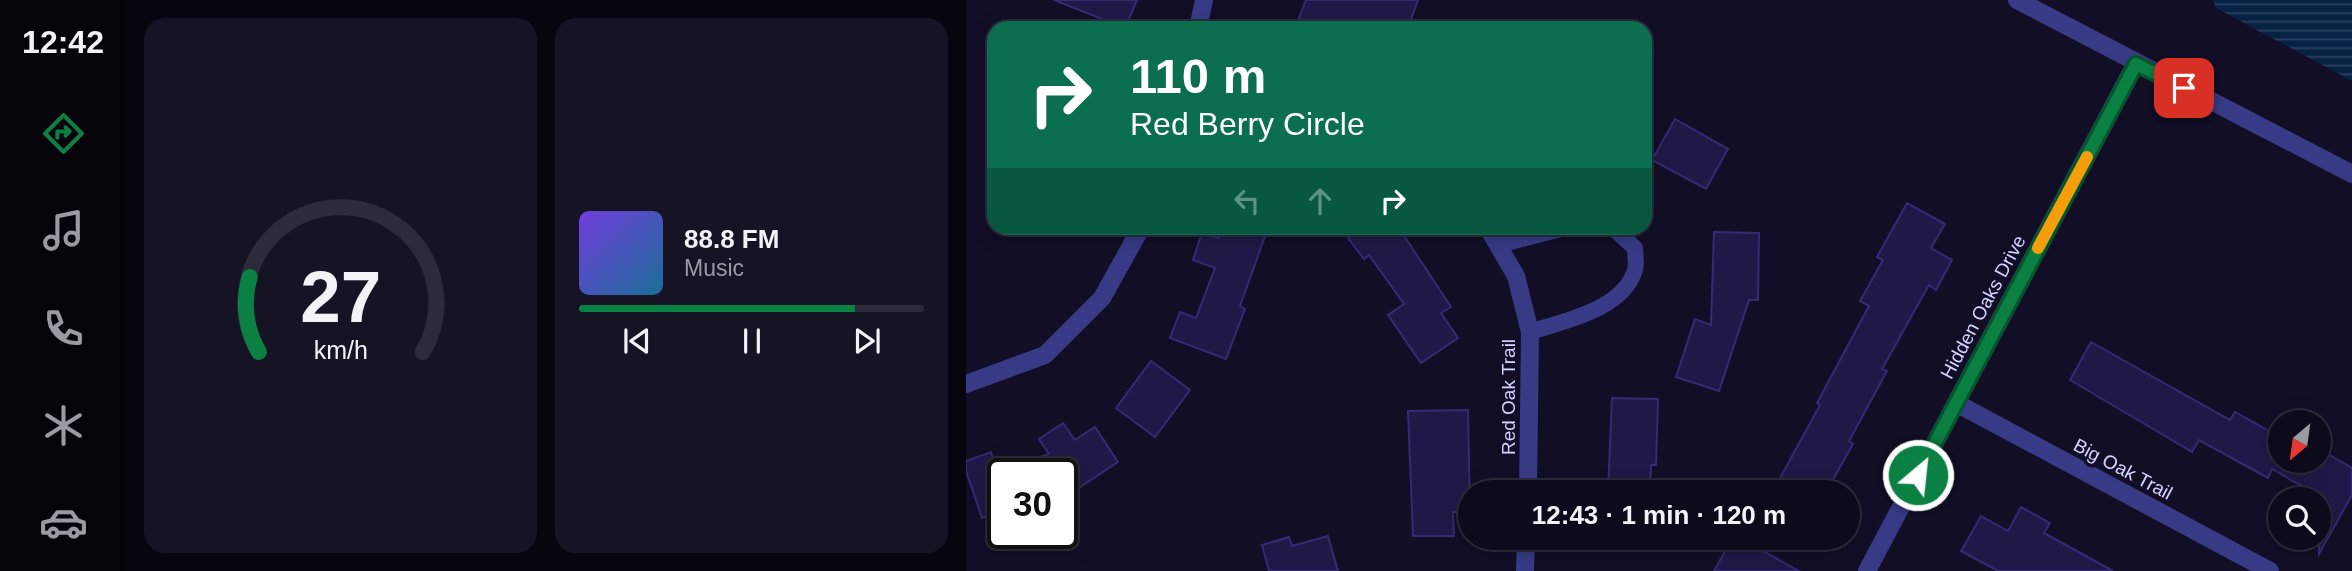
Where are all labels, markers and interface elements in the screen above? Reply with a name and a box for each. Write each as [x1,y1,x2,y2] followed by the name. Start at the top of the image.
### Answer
[22,24,104,60] text: 12:42
[1015,49,1106,140] icon: right
[1130,49,1266,103] text: 110 m
[2154,58,2214,118] pin
[2165,69,2203,107] icon: arrive
[1130,106,1365,142] text: Red Berry Circle
[39,109,88,158] icon: directions
[1228,182,1266,220] icon: left
[1301,182,1339,220] icon: ahead
[1374,182,1412,220] icon: right
[39,206,88,255] icon: music
[684,224,779,254] text: 88.8 FM
[1936,232,2030,382] street label: Hidden Oaks Drive
[684,255,744,281] text: Music
[300,256,381,337] text: 27
[39,304,88,353] icon: phone
[618,322,656,360] icon: previous
[733,322,771,360] icon: pause
[848,322,886,360] icon: next
[313,335,368,363] text: km/h
[1498,339,1519,455] street label: Red Oak Trail
[39,401,88,450] icon: climate
[2268,410,2331,472] north arrow
[2268,410,2331,550] map controls
[2070,434,2176,504] street label: Big Oak Trail
[1881,438,1955,512] position arrow
[987,458,1078,549] speed limit sign: 30
[2268,487,2331,550] button: search
[39,498,88,547] icon: car
[1532,500,1786,530] text: 12:43 · 1 min · 120 m

